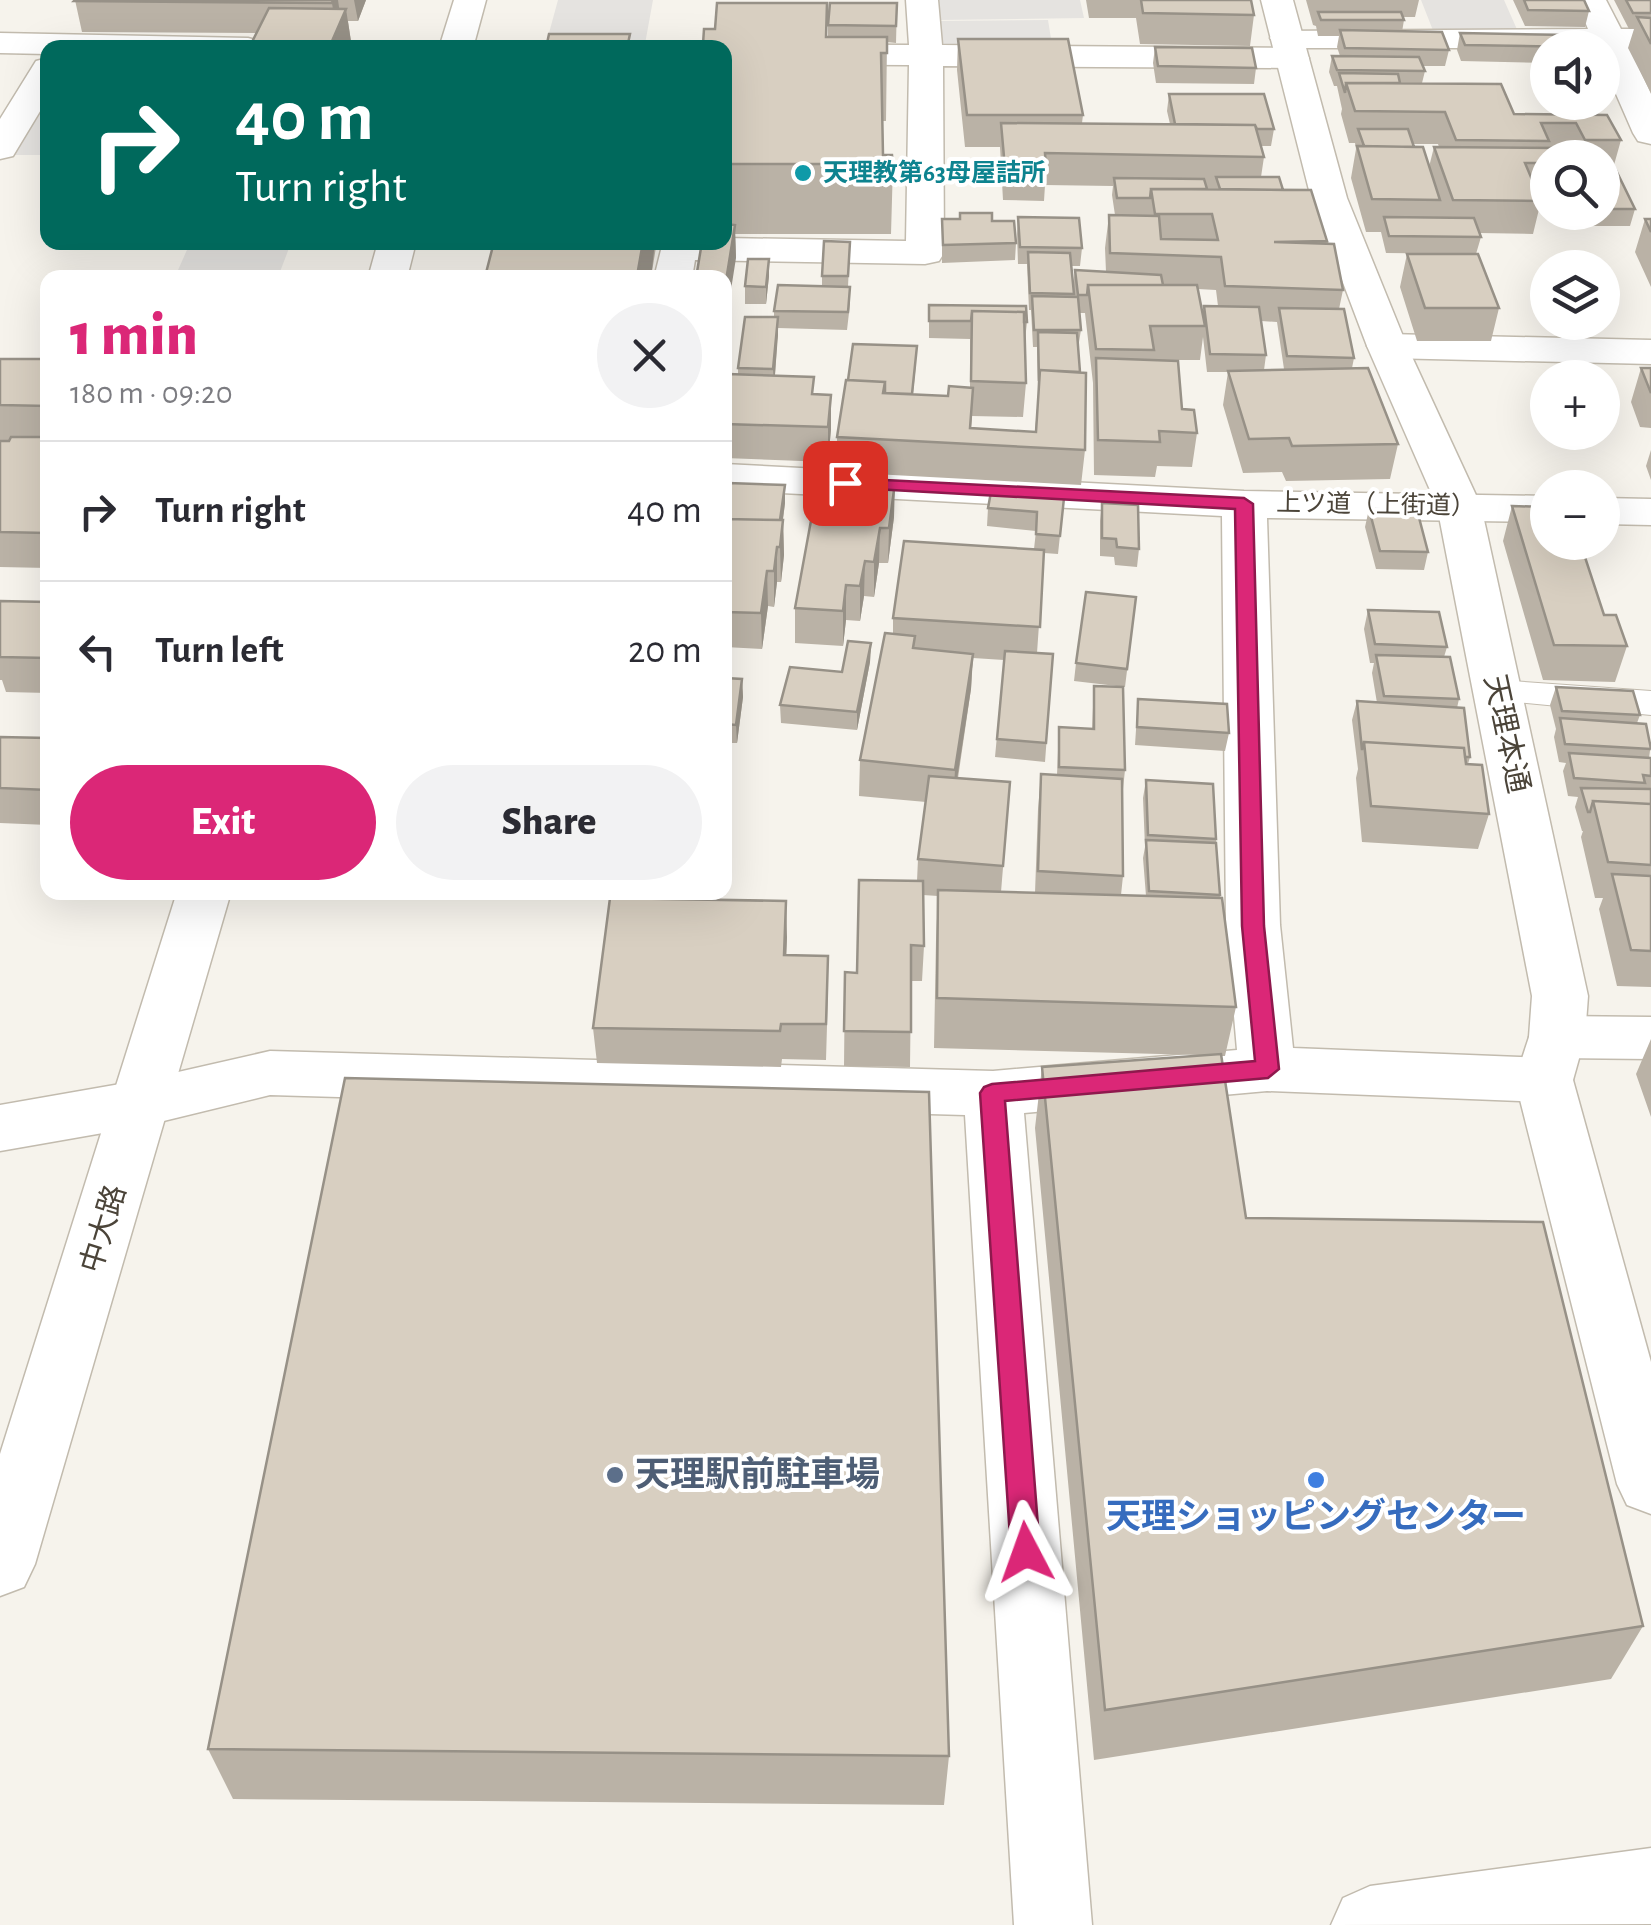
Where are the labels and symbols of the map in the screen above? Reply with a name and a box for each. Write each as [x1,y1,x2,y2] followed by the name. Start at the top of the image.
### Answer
[823,159,1046,186] place label: 天理教第63母屋詰所
[792,162,814,184] marker: 天理教第63母屋詰所
[803,441,888,526] pin
[1276,489,1476,519] street label: 上ツ道（上街道）
[1479,672,1535,796] street label: 天理本通
[75,1181,132,1276] street label: 中大路
[635,1455,880,1493] place label: 天理駅前駐車場
[604,1464,626,1486] marker: 天理駅前駐車場
[1305,1469,1327,1491] marker: 天理ショッピングセンター
[1106,1497,1526,1535] place label: 天理ショッピングセンター
[974,1500,1078,1604] position arrow

